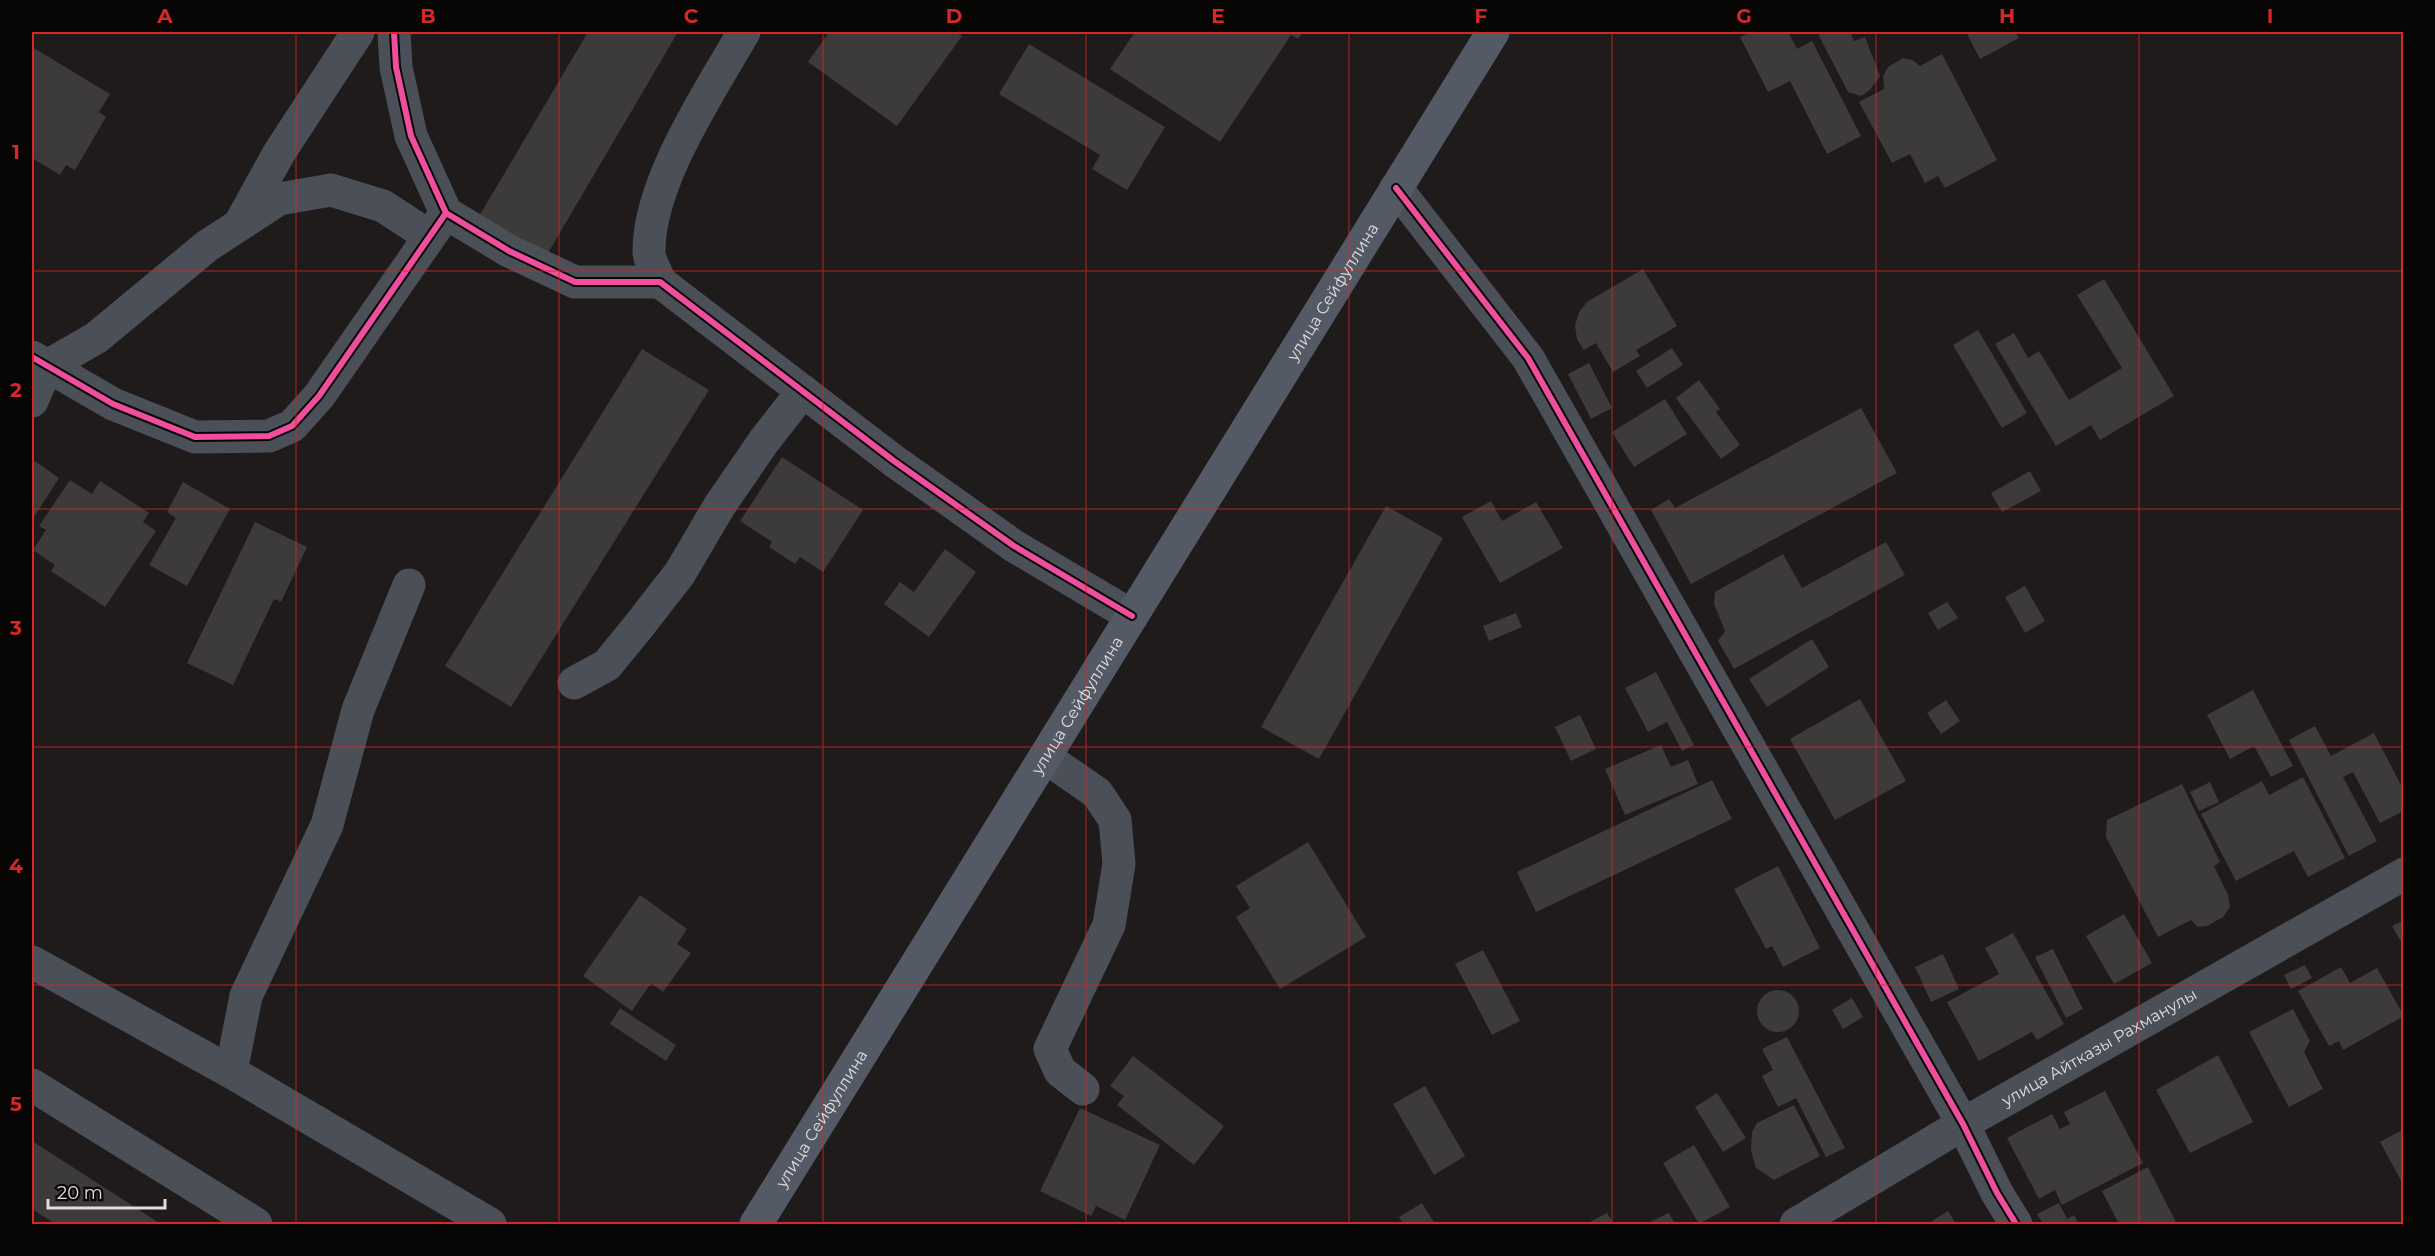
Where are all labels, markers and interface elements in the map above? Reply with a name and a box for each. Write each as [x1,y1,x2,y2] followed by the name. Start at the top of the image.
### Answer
[156,4,173,28] text: A
[420,4,436,28] text: B
[684,4,699,28] text: C
[946,4,962,28] text: D
[1211,4,1225,28] text: E
[1475,4,1488,28] text: F
[1736,4,1752,28] text: G
[1999,4,2015,28] text: H
[2267,4,2273,28] text: I
[12,140,20,164] text: 1
[1283,220,1383,365] street label: улица Сейфуллина
[10,378,22,402] text: 2
[9,616,22,640] text: 3
[1027,633,1127,779] street label: улица Сейфуллина
[9,854,23,878] text: 4
[1997,984,2200,1111] street label: улица Айтказы Рахманулы
[771,1046,871,1192] street label: улица Сейфуллина
[10,1092,22,1116] text: 5
[48,1172,165,1210] scale bar
[57,1182,103,1204] text: 20 m

